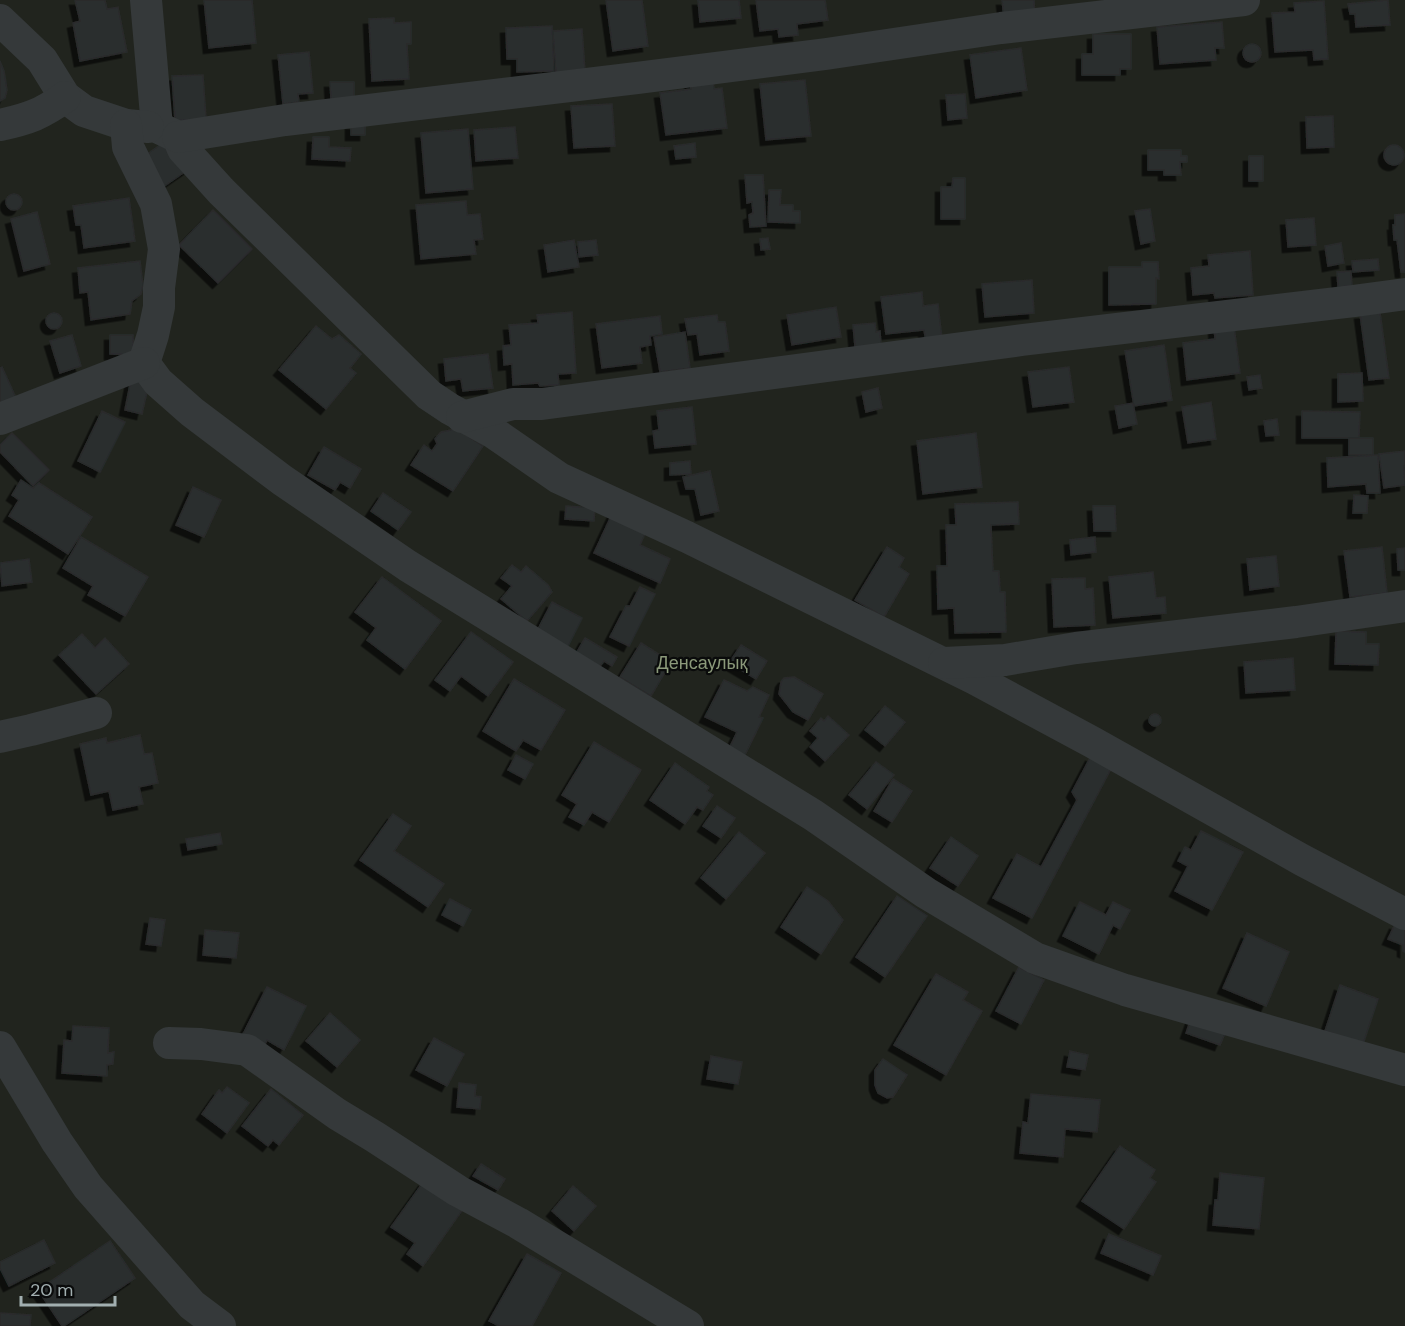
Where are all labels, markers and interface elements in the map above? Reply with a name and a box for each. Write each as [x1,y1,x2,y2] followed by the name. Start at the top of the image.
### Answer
[657,651,748,675] park label: Денсаулық
[21,1269,116,1307] scale bar
[30,1278,73,1302] text: 20 m

